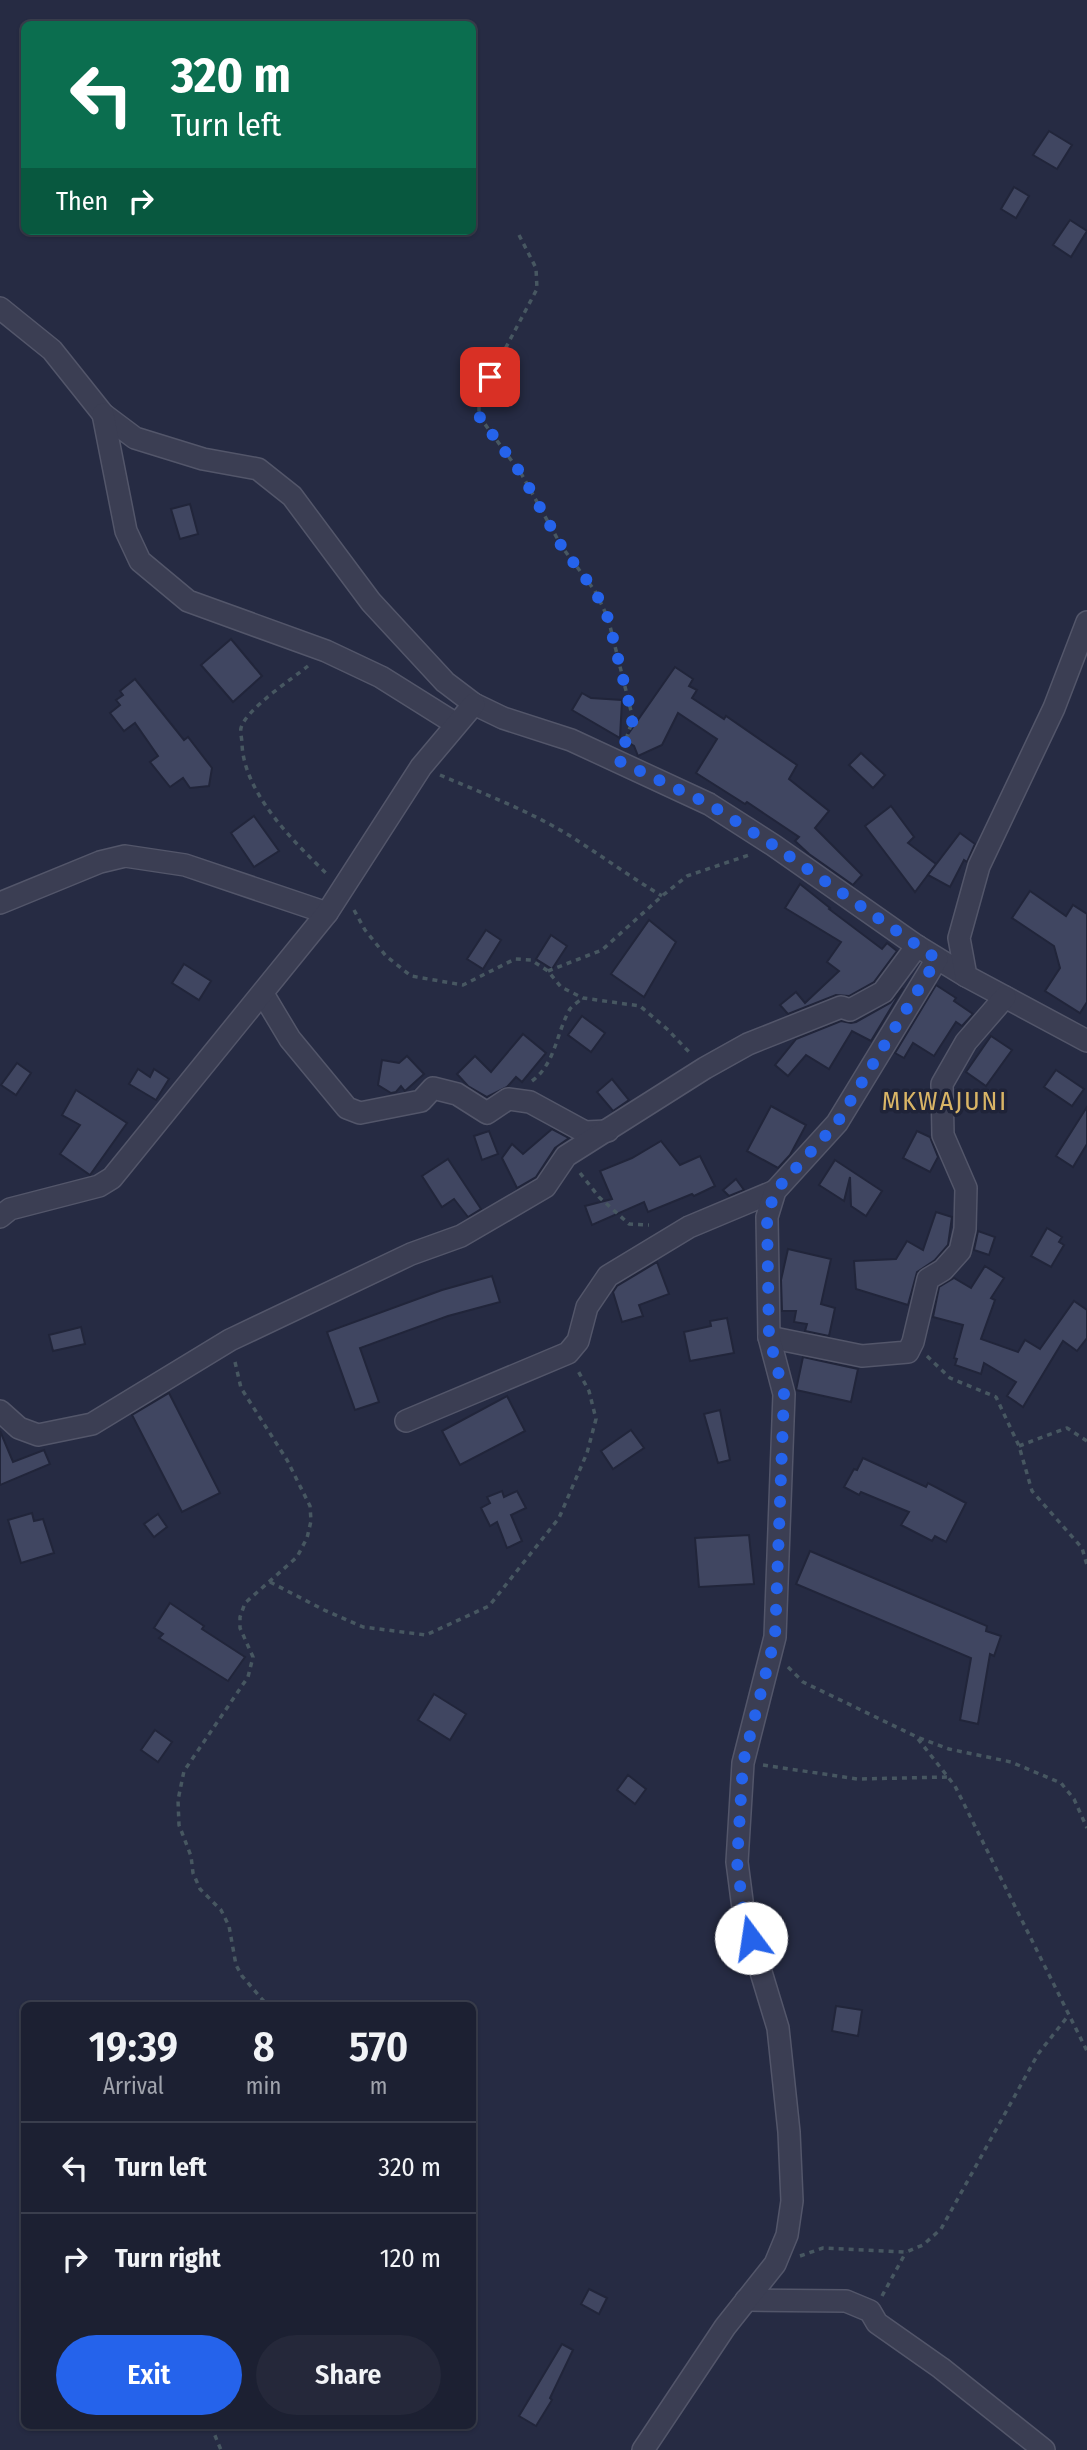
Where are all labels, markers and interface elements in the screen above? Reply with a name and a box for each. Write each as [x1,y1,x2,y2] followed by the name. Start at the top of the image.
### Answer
[171,46,291,105] text: 320 m
[56,49,147,140] icon: left
[171,106,281,144] text: Turn left
[122,182,160,220] icon: right
[56,186,108,217] text: Then
[460,347,520,407] pin
[471,358,509,396] icon: arrive
[882,1086,1008,1117] district label: MKWAJUNI
[714,1901,788,1975] position arrow
[89,2022,178,2072] text: 19:39
[253,2022,275,2072] text: 8
[349,2022,408,2072] text: 570
[103,2072,164,2100] text: Arrival
[246,2072,281,2100] text: min
[370,2072,388,2100] text: m
[56,2149,94,2187] icon: left
[115,2152,207,2183] text: Turn left
[378,2152,441,2183] text: 320 m
[56,2240,94,2278] icon: right
[115,2243,221,2274] text: Turn right
[380,2243,441,2274] text: 120 m
[56,2335,242,2415] button: Exit
[256,2335,441,2415] button: Share

